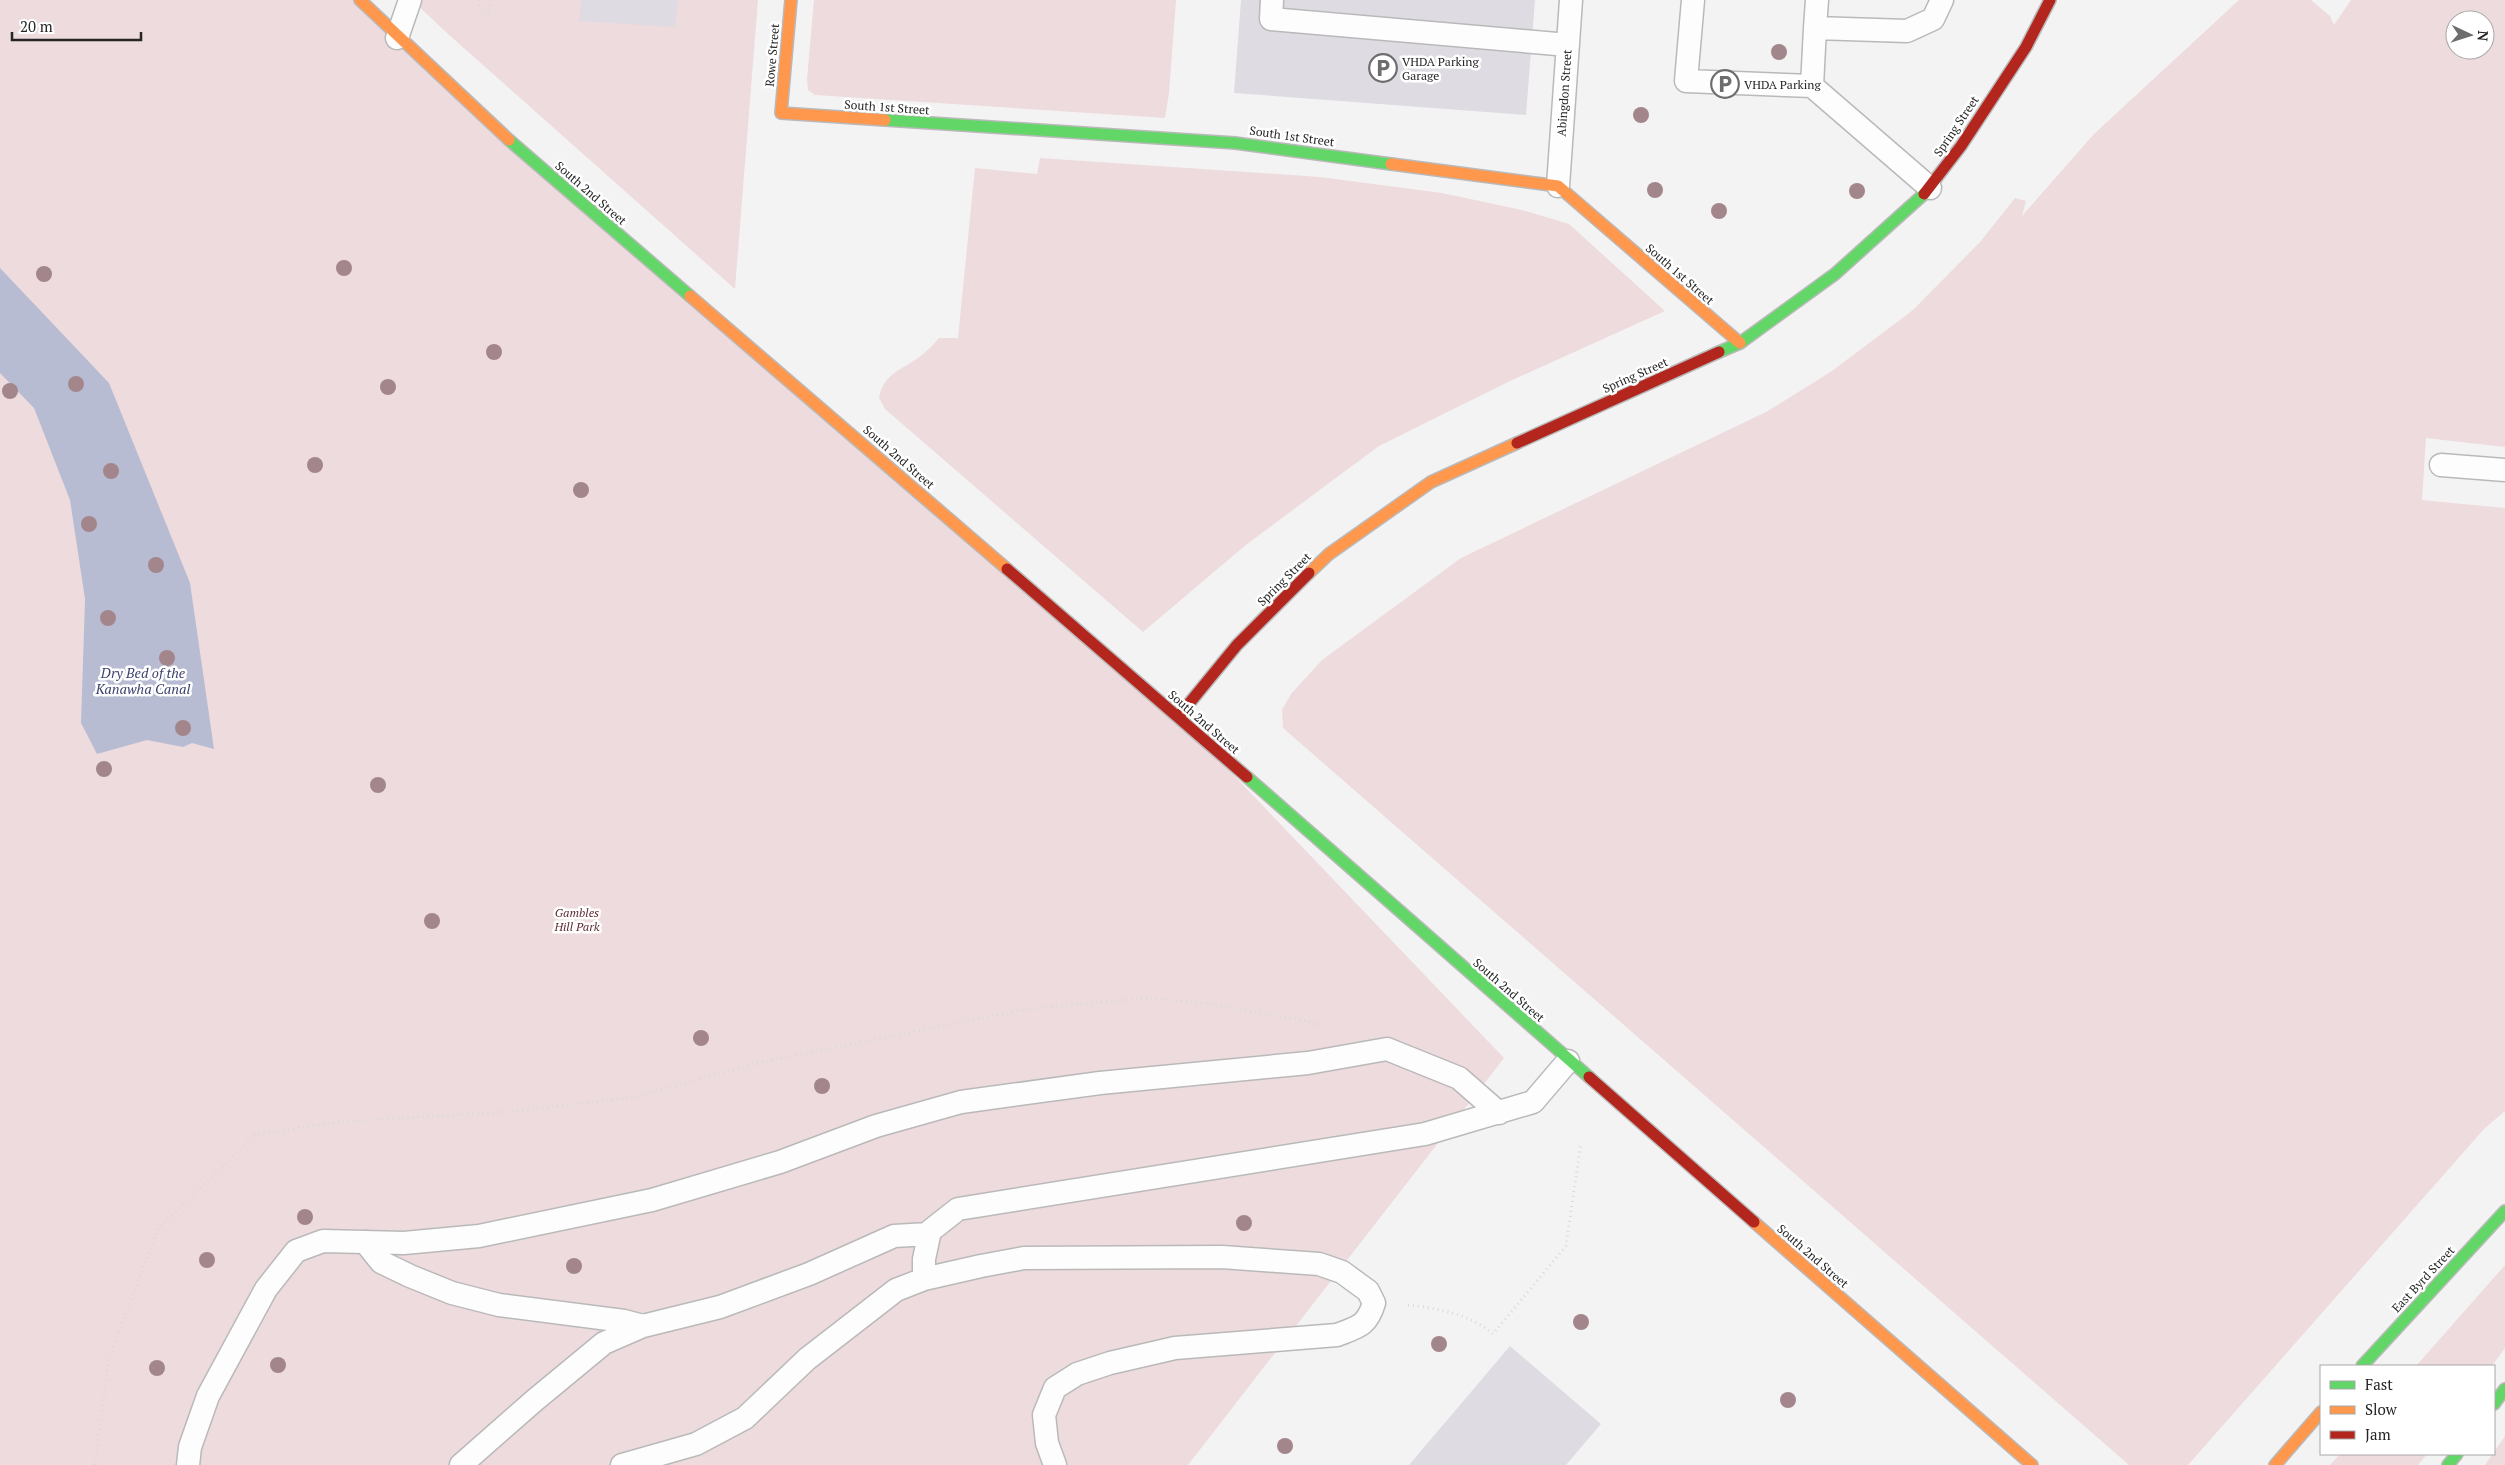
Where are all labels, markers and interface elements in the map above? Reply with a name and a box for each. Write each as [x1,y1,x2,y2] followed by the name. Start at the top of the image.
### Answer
[12,10,141,42] scale bar
[2445,10,2495,60] north arrow
[20,16,53,36] text: 20 m
[762,22,782,87] street label: Rowe Street
[2474,30,2493,42] text: N
[1553,48,1575,137] street label: Abingdon Street
[1368,53,1398,83] parking icon: VHDA Parking Garage
[1402,54,1479,83] place label: VHDA Parking Garage
[1710,69,1740,99] parking icon: VHDA Parking
[1744,77,1821,92] place label: VHDA Parking
[1930,92,1982,159] street label: Spring Street
[844,97,931,117] street label: South 1st Street
[1249,123,1336,149] street label: South 1st Street
[552,158,630,228] street label: South 2nd Street
[1643,240,1718,308] street label: South 1st Street
[1600,354,1670,396] street label: Spring Street
[860,422,938,492] street label: South 2nd Street
[1254,549,1314,609] street label: Spring Street
[95,663,190,698] water label: Dry Bed of the Kanawha Canal
[1165,687,1243,757] street label: South 2nd Street
[553,905,600,934] park label: Gambles Hill Park
[1470,955,1548,1025] street label: South 2nd Street
[1774,1221,1852,1291] street label: South 2nd Street
[2388,1242,2458,1315] street label: East Byrd Street
[2320,1365,2495,1455] legend
[2365,1374,2393,1394] text: Fast
[2365,1399,2398,1419] text: Slow
[2365,1424,2391,1444] text: Jam

